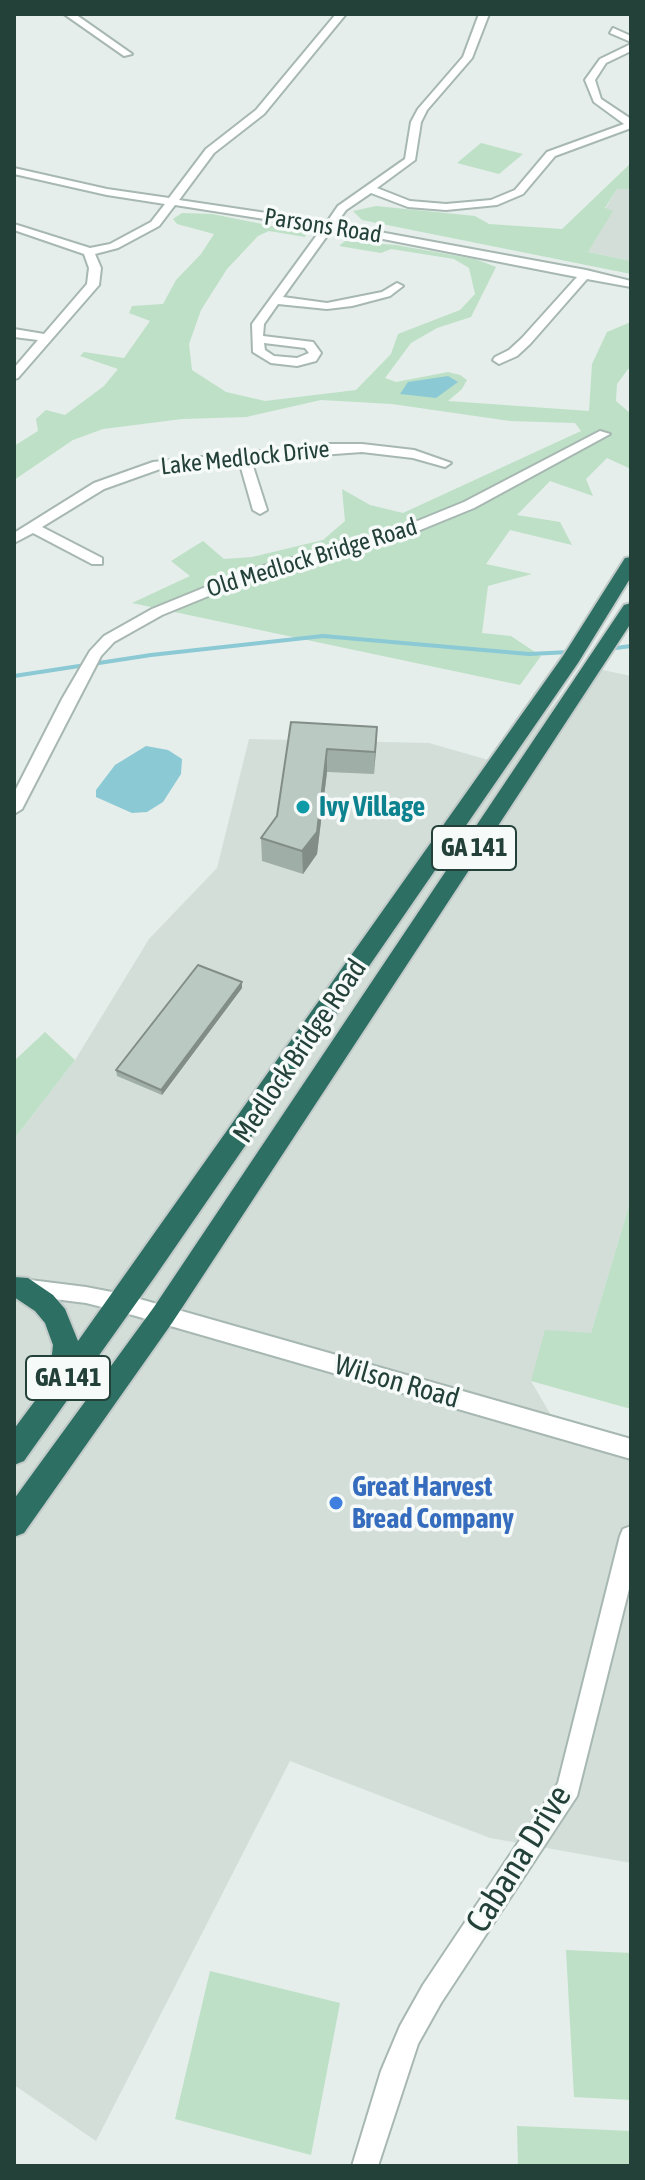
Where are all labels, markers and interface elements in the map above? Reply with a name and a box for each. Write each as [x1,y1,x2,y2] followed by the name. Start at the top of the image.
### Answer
[262,203,384,249] street label: Parsons Road
[159,435,331,481] street label: Lake Medlock Drive
[203,512,421,604] street label: Old Medlock Bridge Road
[319,790,425,824] place label: Ivy Village
[294,798,312,816] marker: Ivy Village
[432,826,516,870] road number: GA 141
[226,953,374,1149] street label: Medlock Bridge Road
[331,1348,463,1416] street label: Wilson Road
[26,1356,110,1400] road number: GA 141
[352,1470,514,1536] place label: Great Harvest Bread Company
[327,1494,345,1512] marker: Great Harvest Bread Company
[458,1778,580,1940] street label: Cabana Drive

